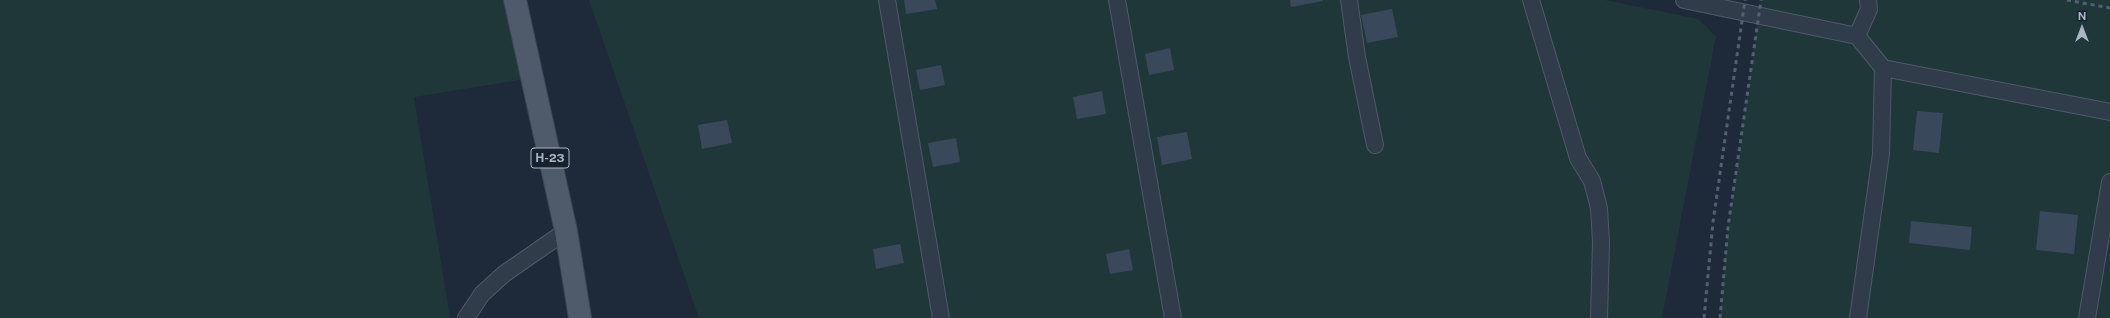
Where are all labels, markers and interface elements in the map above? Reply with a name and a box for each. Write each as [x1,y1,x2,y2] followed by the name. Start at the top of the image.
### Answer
[2062,8,2102,48] north arrow
[2078,10,2086,22] text: N
[531,148,569,168] road number: Н-23

